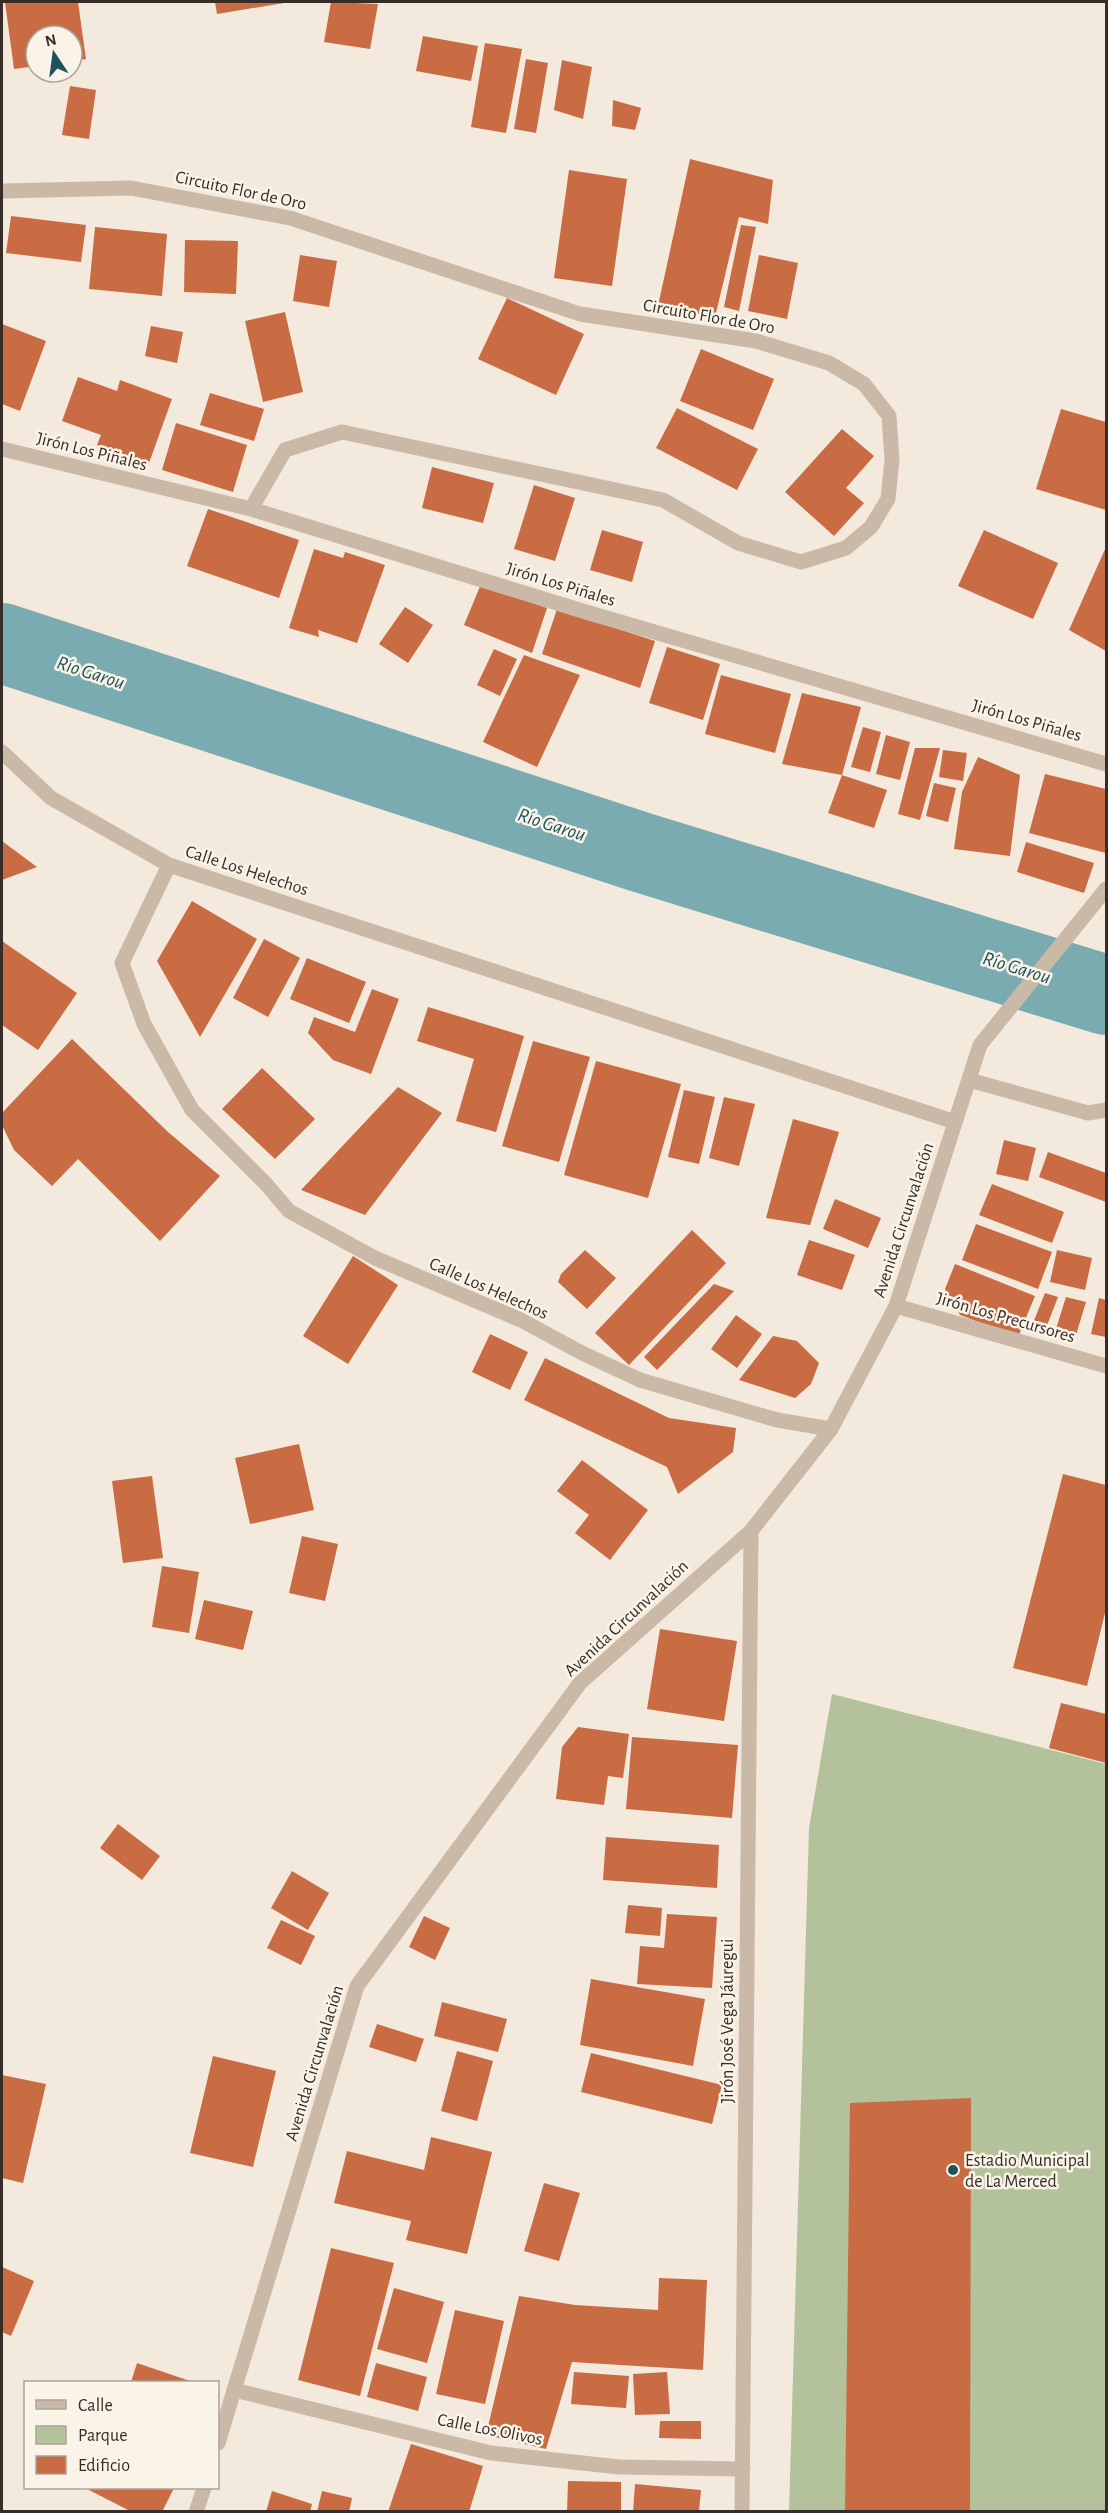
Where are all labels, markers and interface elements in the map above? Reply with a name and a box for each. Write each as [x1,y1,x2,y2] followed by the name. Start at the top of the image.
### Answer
[24,24,84,84] north arrow
[44,31,58,49] text: N
[174,168,308,214] street label: Circuito Flor de Oro
[641,297,776,337] street label: Circuito Flor de Oro
[35,430,149,474] street label: Jirón Los Piñales
[504,560,617,610] street label: Jirón Los Piñales
[54,653,127,693] water label: Río Garou
[970,697,1084,745] street label: Jirón Los Piñales
[515,805,588,845] water label: Río Garou
[183,843,310,899] street label: Calle Los Helechos
[980,948,1053,988] water label: Río Garou
[870,1140,938,1300] street label: Avenida Circunvalación
[426,1255,551,1323] street label: Calle Los Helechos
[934,1290,1077,1346] street label: Jirón Los Precursores
[561,1557,692,1681] street label: Avenida Circunvalación
[719,1939,737,2103] street label: Jirón José Vega Jáuregui
[283,1983,347,2143] street label: Avenida Circunvalación
[965,2152,1090,2191] place label: Estadio Municipal de La Merced
[946,2163,960,2177] marker: Estadio Municipal de La Merced
[24,2381,219,2489] legend
[78,2397,113,2415] text: Calle
[436,2411,544,2449] street label: Calle Los Olivos
[78,2427,127,2445] text: Parque
[78,2457,130,2475] text: Edificio

